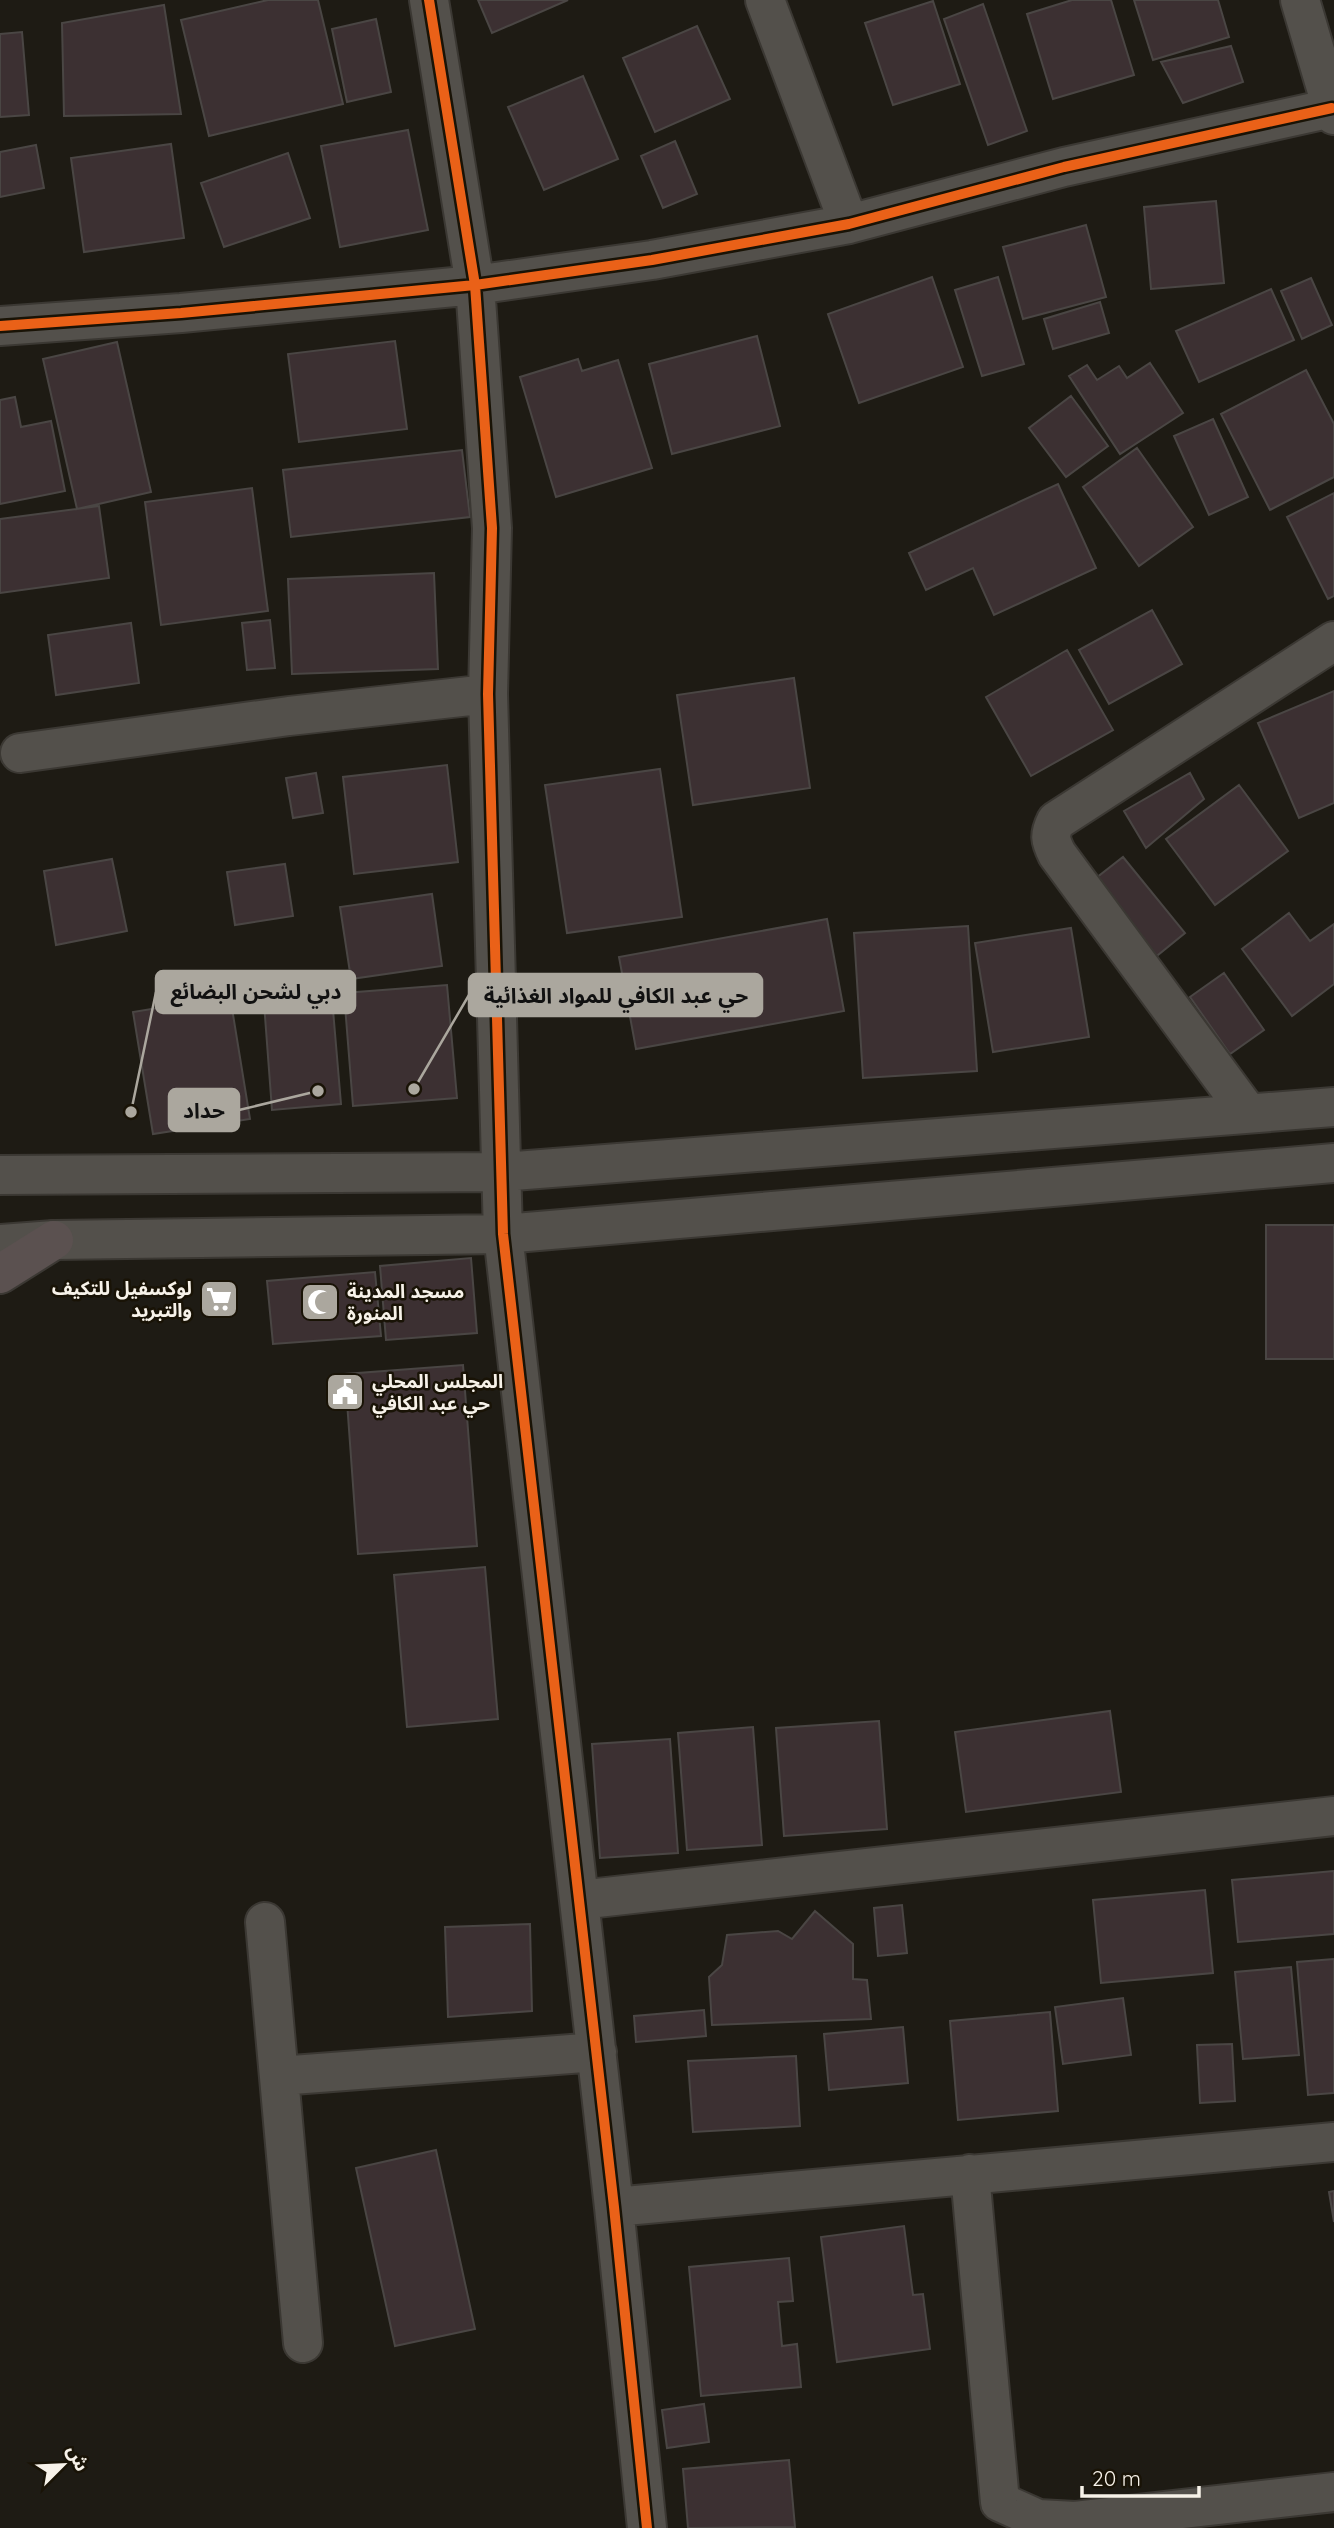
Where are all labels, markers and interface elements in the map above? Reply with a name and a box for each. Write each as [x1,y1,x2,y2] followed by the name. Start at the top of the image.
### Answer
[156,971,355,1013] callout: دبي لشحن البضائع
[469,974,762,1016] callout: حي عبد الكافي للمواد الغذائية
[171,978,342,1009] text: دبي لشحن البضائع
[484,982,748,1013] text: حي عبد الكافي للمواد الغذائية
[169,1089,239,1131] callout: حداد
[183,1097,225,1123] text: حداد
[52,1276,192,1322] place label: لوكسفيل للتكيف والتبريد
[198,1278,240,1320] supermarket icon: لوكسفيل للتكيف والتبريد
[347,1279,464,1325] place label: مسجد المدينة المنورة
[299,1281,341,1323] mosque icon: مسجد المدينة المنورة
[372,1369,503,1418] place label: المجلس المحلي حي عبد الكافي
[324,1371,366,1413] public building icon: المجلس المحلي حي عبد الكافي
[28,2430,98,2500] north arrow
[62,2441,95,2475] text: ش
[1082,2454,1199,2498] scale bar
[1092,2465,1141,2491] text: 20 m

